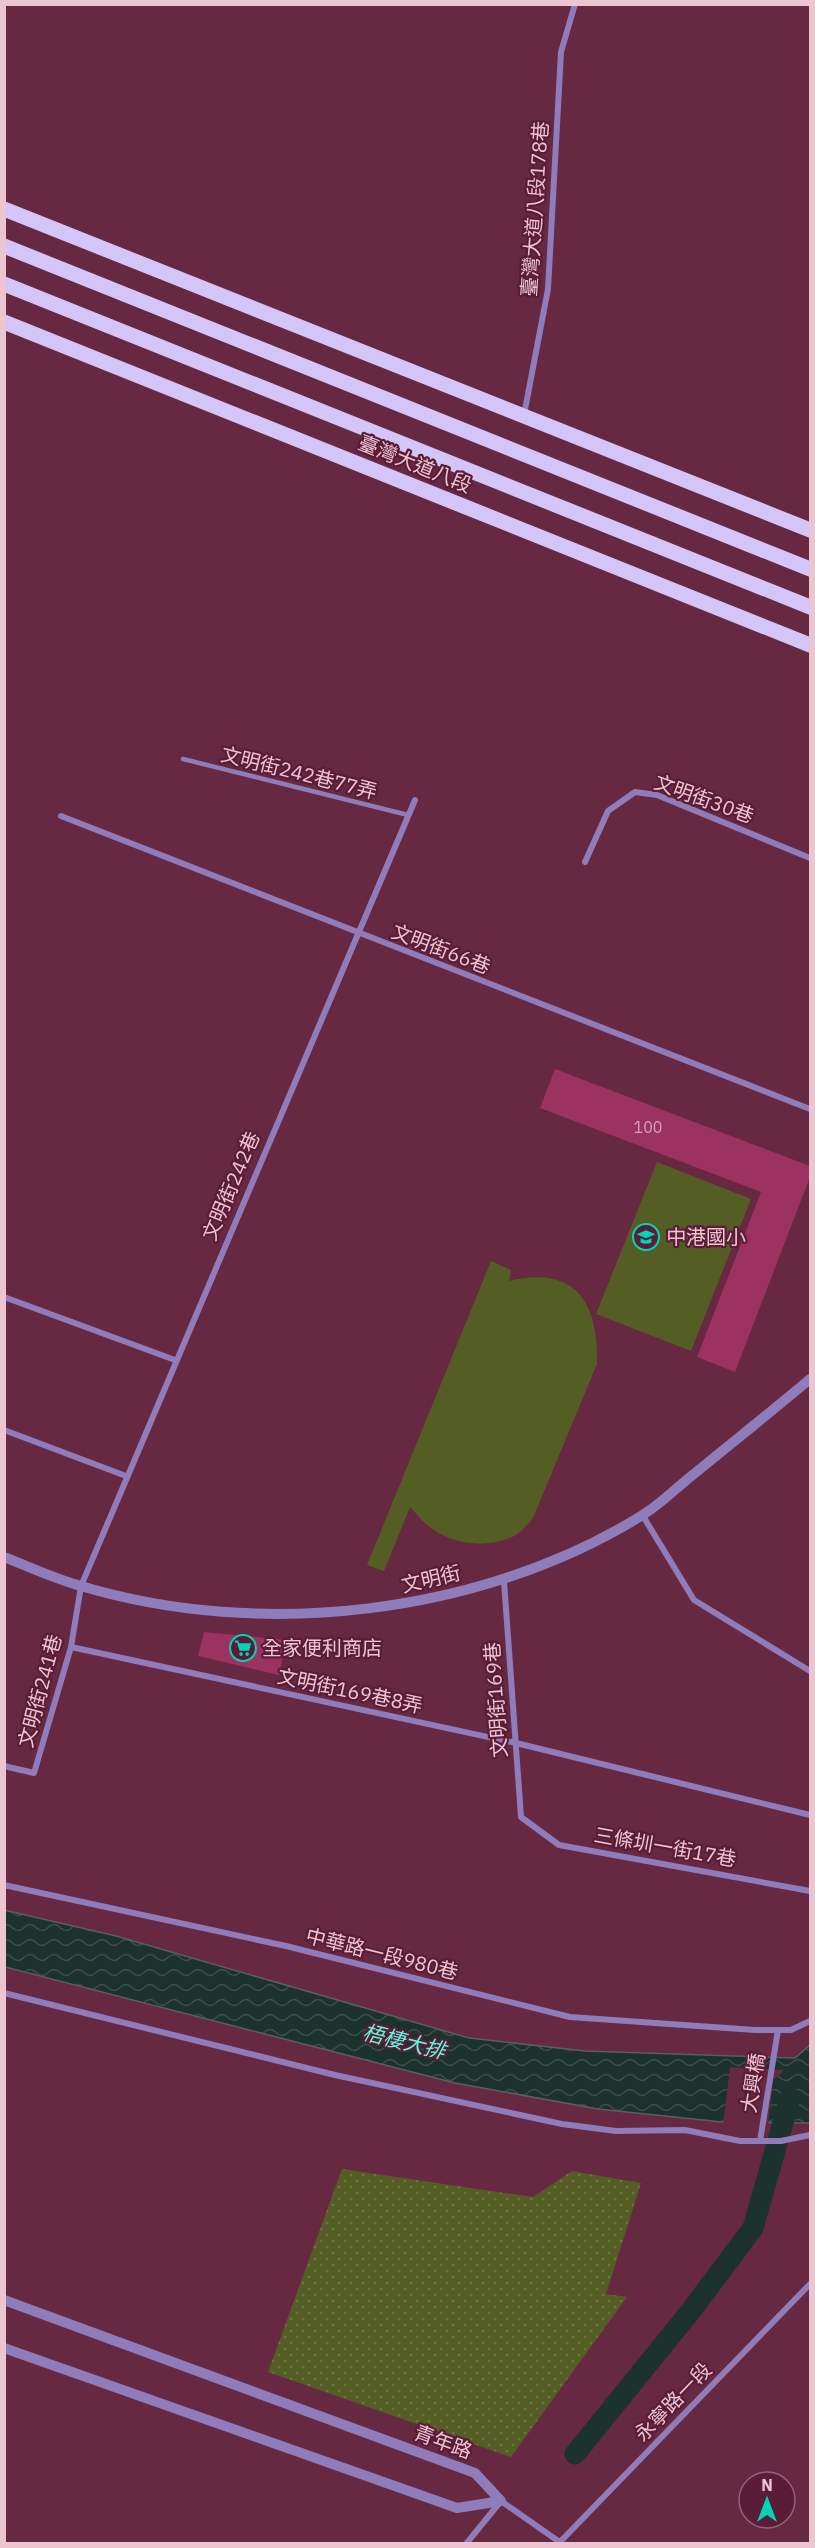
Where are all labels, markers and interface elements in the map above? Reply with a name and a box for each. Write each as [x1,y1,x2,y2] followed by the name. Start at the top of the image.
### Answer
[515,120,554,298] street label: 臺灣大道八段178巷
[354,429,476,499] street label: 臺灣大道八段
[218,740,380,805] street label: 文明街242巷77弄
[651,768,758,829] street label: 文明街30巷
[388,917,495,980] street label: 文明街66巷
[634,1117,662,1137] house number: 100
[195,1127,266,1244] street label: 文明街242巷
[631,1222,661,1252] school or university icon: 中港國小
[666,1223,746,1250] place label: 中港國小
[399,1559,463,1598] street label: 文明街
[11,1631,68,1750] street label: 文明街241巷
[228,1633,258,1663] supermarket icon: 全家便利商店
[262,1634,382,1661] place label: 全家便利商店
[478,1641,513,1759] street label: 文明街169巷
[275,1662,425,1719] street label: 文明街169巷8弄
[592,1821,738,1872] street label: 三條圳一街17巷
[303,1922,461,1985] street label: 中華路一段980巷
[360,2017,451,2066] water label: 梧棲大排
[734,2051,771,2115] street label: 大興橋
[628,2356,717,2447] street label: 永寧路一段
[410,2419,476,2464] street label: 青年路
[737,2470,797,2530] north arrow
[761,2475,773,2495] text: N

